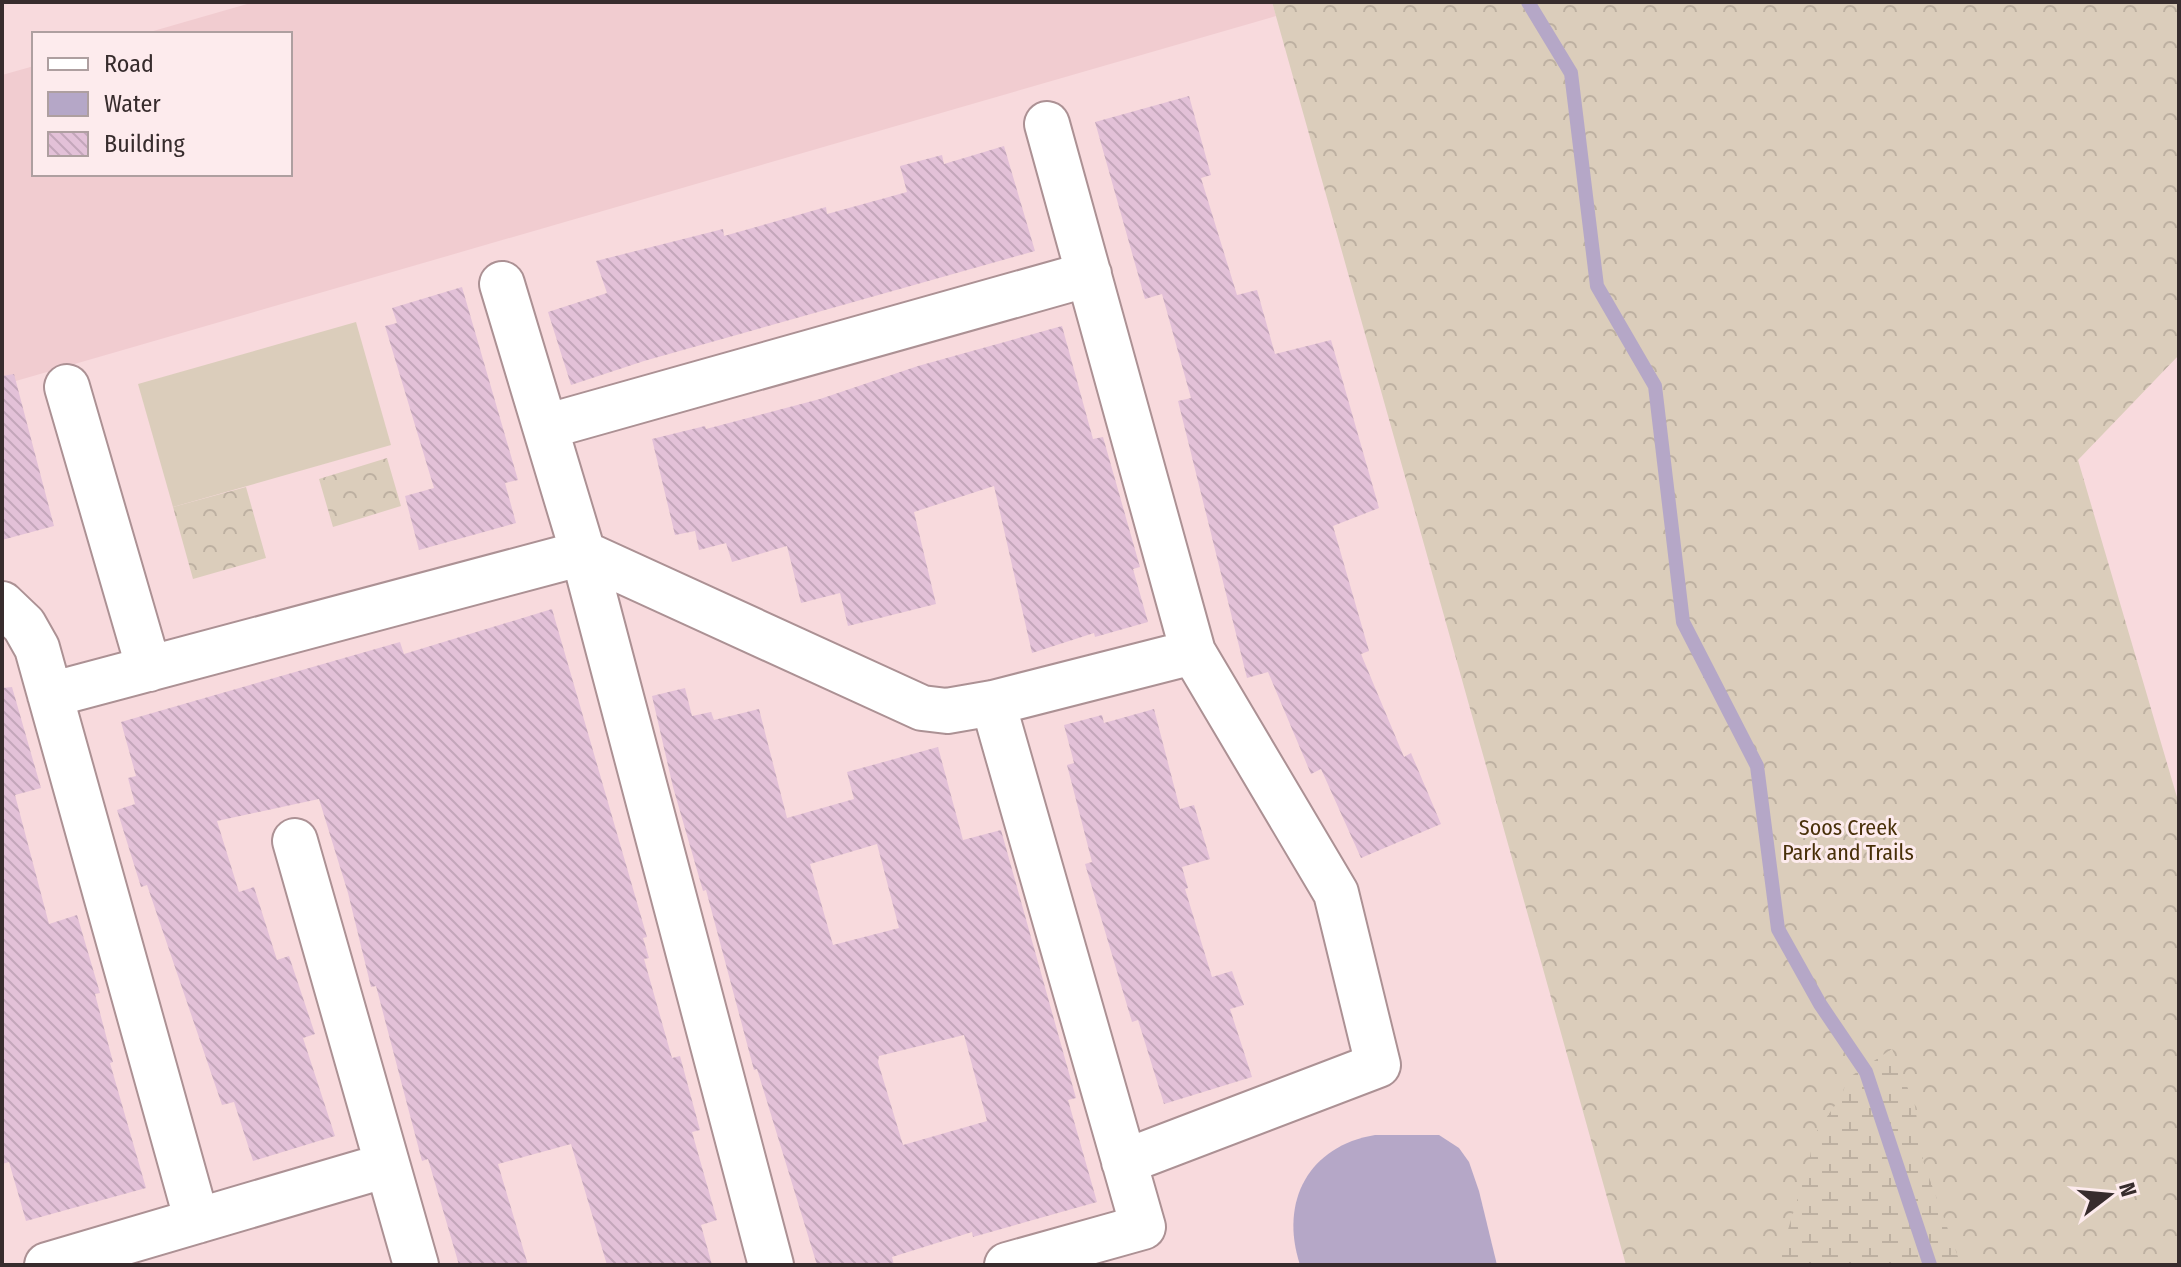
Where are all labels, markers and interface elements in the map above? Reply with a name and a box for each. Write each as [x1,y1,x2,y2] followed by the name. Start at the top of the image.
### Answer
[32,32,292,176] legend
[104,50,154,78] text: Road
[104,90,161,118] text: Water
[104,130,186,158] text: Building
[1782,814,1914,866] park label: Soos Creek Park and Trails
[2069,1155,2149,1235] north arrow
[2113,1180,2143,1200] text: N

